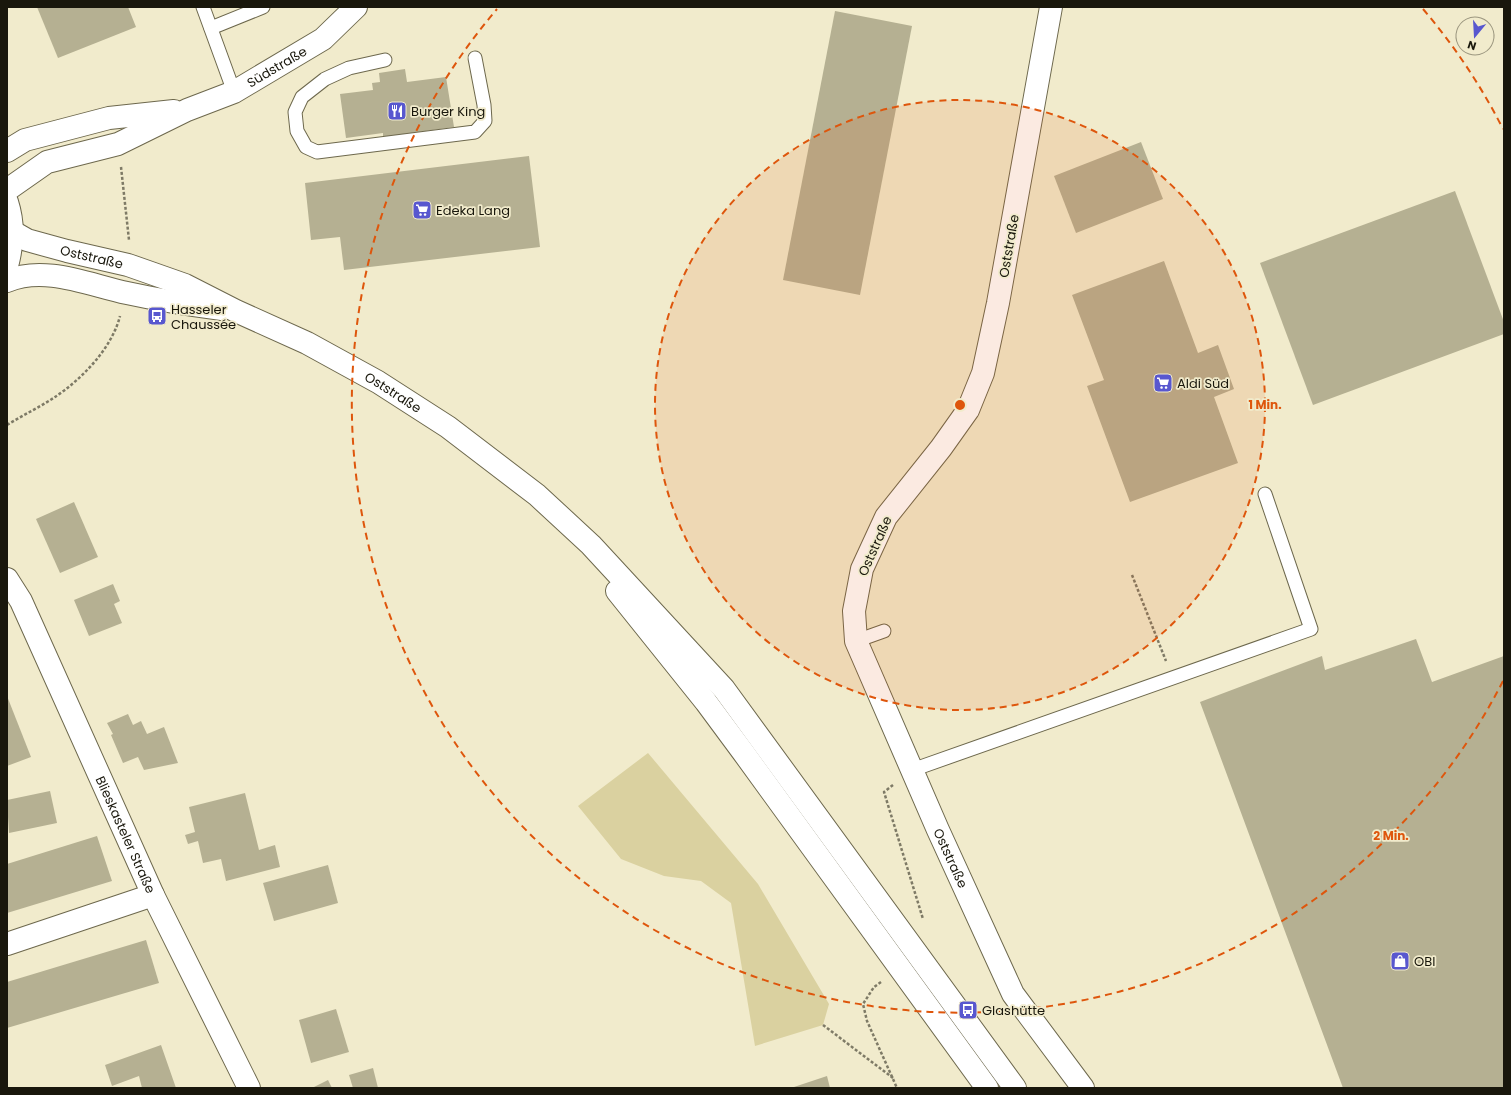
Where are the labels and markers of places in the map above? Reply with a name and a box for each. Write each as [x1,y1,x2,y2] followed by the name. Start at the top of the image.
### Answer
[386,100,408,122] restaurant icon: Burger King
[411,102,485,121] place label: Burger King
[411,199,433,221] supermarket icon: Edeka Lang
[436,201,510,220] place label: Edeka Lang
[171,300,236,334] place label: Hasseler Chaussée
[146,305,168,327] bus stop icon: Hasseler Chaussée
[1152,372,1174,394] supermarket icon: Aldi Süd
[1177,374,1229,393] place label: Aldi Süd
[953,398,967,412] centre of rings
[1389,950,1411,972] shop icon: OBI
[1414,952,1435,971] place label: OBI
[957,999,979,1021] bus stop icon: Glashütte
[982,1001,1045,1020] place label: Glashütte

